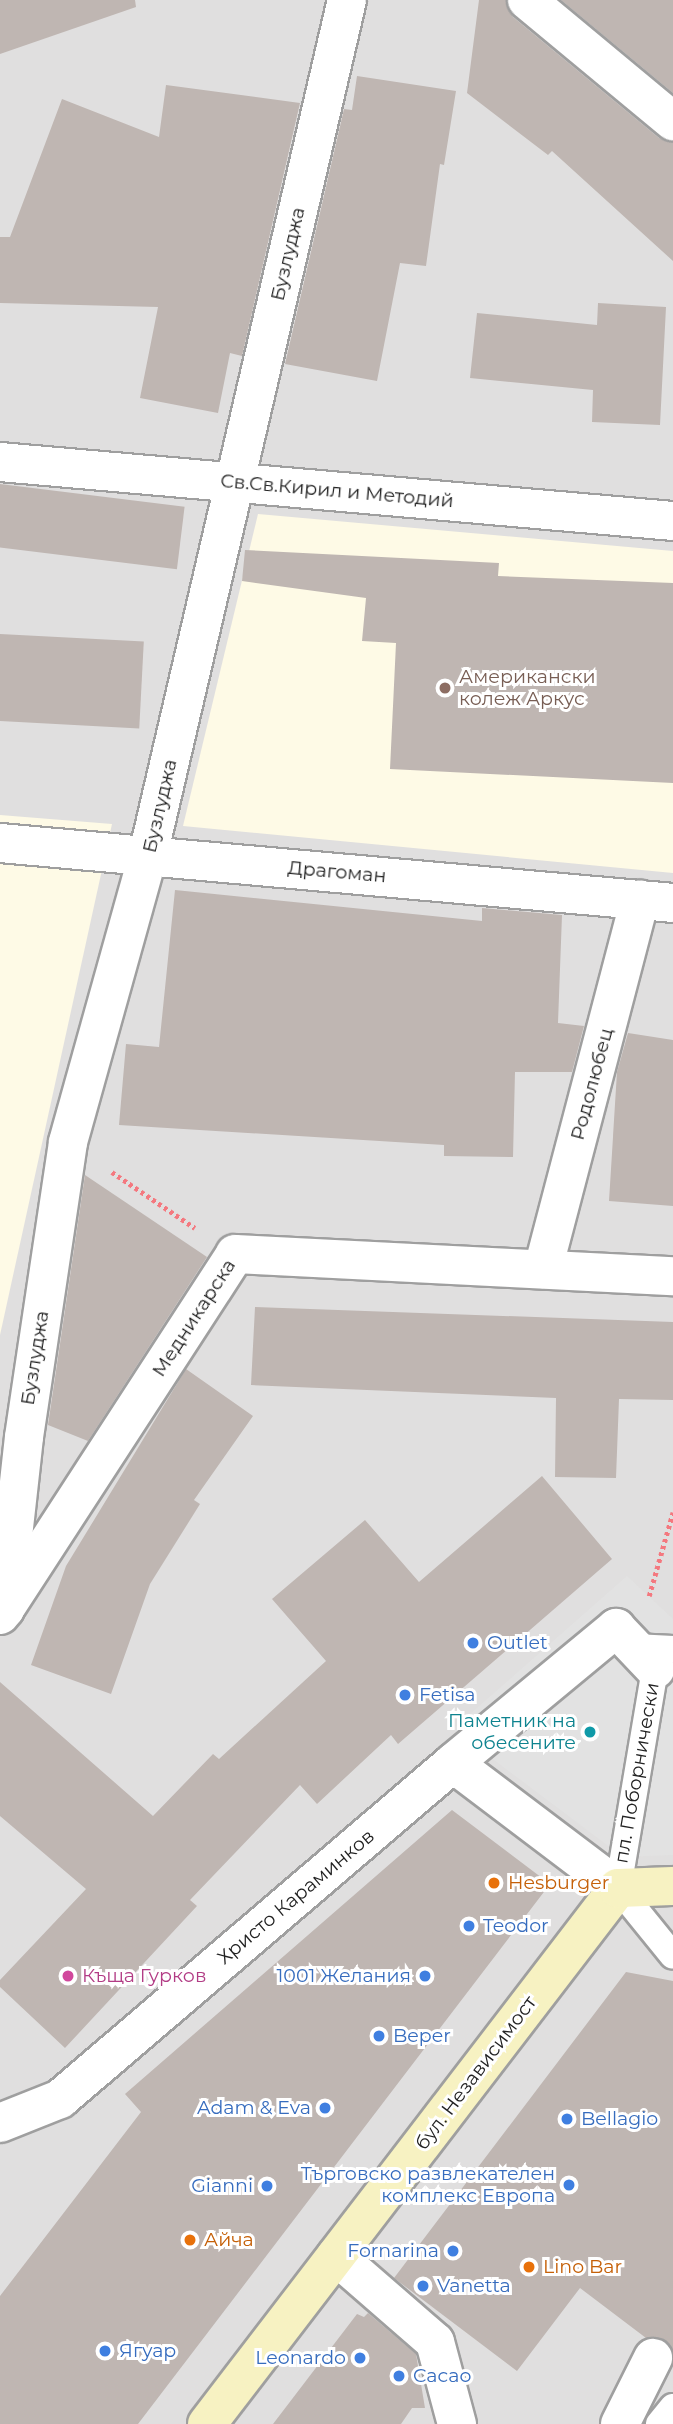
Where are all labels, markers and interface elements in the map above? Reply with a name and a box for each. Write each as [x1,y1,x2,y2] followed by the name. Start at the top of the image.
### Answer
[266,205,310,303] street label: Бузлуджа
[219,469,455,513] street label: Св.Св.Кирил и Методий
[459,666,596,710] place label: Американски колеж Аркус
[437,680,453,696] marker: Американски колеж Аркус
[138,757,182,855] street label: Бузлуджа
[287,856,387,888] street label: Драгоман
[566,1025,618,1143] street label: Родолюбец
[147,1255,241,1381] street label: Медникарска
[16,1309,54,1407] street label: Бузлуджа
[487,1632,548,1654] place label: Outlet
[465,1635,481,1651] marker: Outlet
[610,1681,664,1865] street label: пл. Поборнически
[419,1684,475,1706] place label: Fetisa
[397,1687,413,1703] marker: Fetisa
[448,1710,576,1754] place label: Паметник на обесените
[582,1724,598,1740] marker: Паметник на обесените
[213,1825,379,1969] street label: Христо Караминков
[508,1872,609,1894] place label: Hesburger
[486,1875,502,1891] marker: Hesburger
[483,1915,549,1937] place label: Teodor
[461,1918,477,1934] marker: Teodor
[82,1965,206,1987] place label: Къща Гурков
[276,1965,411,1987] place label: 1001 Желания
[60,1968,76,1984] marker: Къща Гурков
[417,1968,433,1984] marker: 1001 Желания
[411,1991,541,2155] street label: бул. Независимост
[393,2025,451,2047] place label: Beper
[371,2028,387,2044] marker: Beper
[197,2097,311,2119] place label: Adam & Eva
[317,2100,333,2116] marker: Adam & Eva
[581,2108,658,2130] place label: Bellagio
[559,2111,575,2127] marker: Bellagio
[301,2163,555,2207] place label: Търговско развлекателен комплекс Европа
[191,2175,253,2197] place label: Gianni
[561,2177,577,2193] marker: Търговско развлекателен комплекс Европа
[259,2178,275,2194] marker: Gianni
[204,2229,254,2251] place label: Айча
[182,2232,198,2248] marker: Айча
[347,2240,439,2262] place label: Fornarina
[445,2243,461,2259] marker: Fornarina
[543,2256,622,2278] place label: Lino Bar
[521,2259,537,2275] marker: Lino Bar
[437,2275,511,2297] place label: Vanetta
[415,2278,431,2294] marker: Vanetta
[119,2340,176,2362] place label: Ягуар
[97,2343,113,2359] marker: Ягуар
[255,2347,346,2369] place label: Leonardo
[352,2350,368,2366] marker: Leonardo
[413,2365,471,2387] place label: Cacao
[391,2368,407,2384] marker: Cacao

